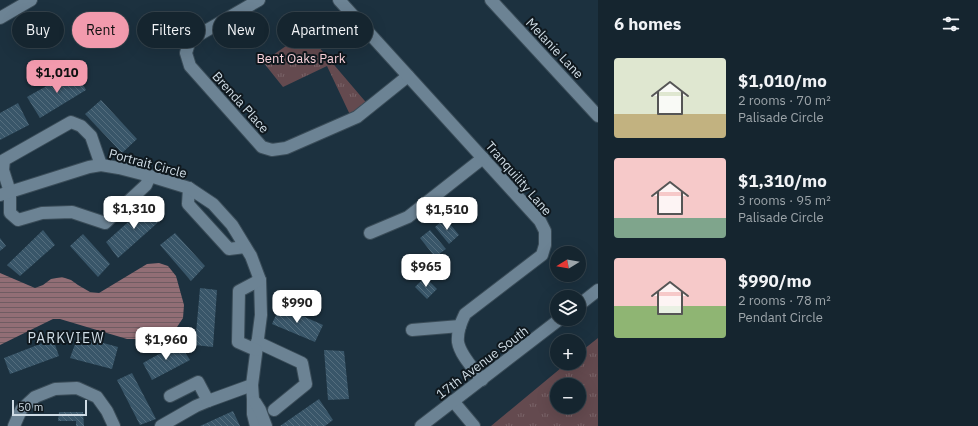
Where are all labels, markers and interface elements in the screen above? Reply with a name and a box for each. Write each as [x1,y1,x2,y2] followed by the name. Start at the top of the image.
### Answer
[12,12,64,48] chip: Buy
[72,12,129,48] chip: Rent
[137,12,205,48] chip: Filters
[213,12,269,48] chip: New
[277,12,373,48] chip: Apartment
[614,13,681,35] text: 6 homes
[940,13,962,35] icon: filters
[522,14,587,82] street label: Melanie Lane
[256,50,346,67] park label: Bent Oaks Park
[24,60,90,94] pin: $1,010
[35,64,79,81] text: $1,010
[208,68,273,137] street label: Brenda Place
[738,70,827,92] text: $1,010/mo
[646,74,694,122] icon: home
[738,92,831,109] text: 2 rooms · 70 m²
[738,109,824,126] text: Palisade Circle
[482,138,556,219] street label: Tranquility Lane
[107,145,189,182] street label: Portrait Circle
[738,170,827,192] text: $1,310/mo
[646,174,694,222] icon: home
[738,192,831,209] text: 3 rooms · 95 m²
[101,196,167,230] pin: $1,310
[414,197,480,231] pin: $1,510
[112,200,156,217] text: $1,310
[425,201,469,218] text: $1,510
[738,209,824,226] text: Palisade Circle
[550,246,586,282] north arrow
[550,246,586,414] map controls
[402,254,450,288] pin: $965
[410,258,442,275] text: $965
[738,270,811,292] text: $990/mo
[646,274,694,322] icon: home
[273,290,321,324] pin: $990
[550,290,586,326] button: layers
[738,292,831,309] text: 2 rooms · 78 m²
[281,294,313,311] text: $990
[738,309,823,326] text: Pendant Circle
[433,322,532,403] street label: 17th Avenue South
[133,327,199,361] pin: $1,960
[27,329,105,347] district label: PARKVIEW
[144,331,188,348] text: $1,960
[550,334,586,370] button: +
[550,378,586,414] button: −
[12,398,87,417] scale bar
[18,400,43,414] text: 50 m

